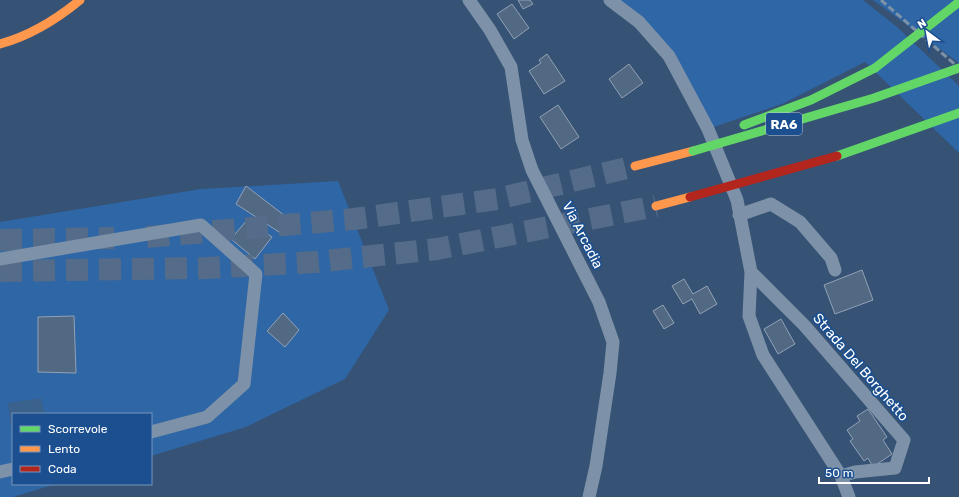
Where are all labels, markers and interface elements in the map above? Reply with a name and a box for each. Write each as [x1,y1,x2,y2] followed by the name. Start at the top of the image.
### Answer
[907,12,947,52] north arrow
[915,16,929,32] text: N
[766,113,802,135] road number: RA6
[558,199,607,272] street label: Via Arcadia
[809,310,912,425] street label: Strada Del Borghetto
[12,413,152,485] legend
[48,422,108,436] text: Scorrevole
[48,442,80,456] text: Lento
[819,459,929,485] scale bar
[48,462,77,476] text: Coda
[825,466,853,480] text: 50 m

